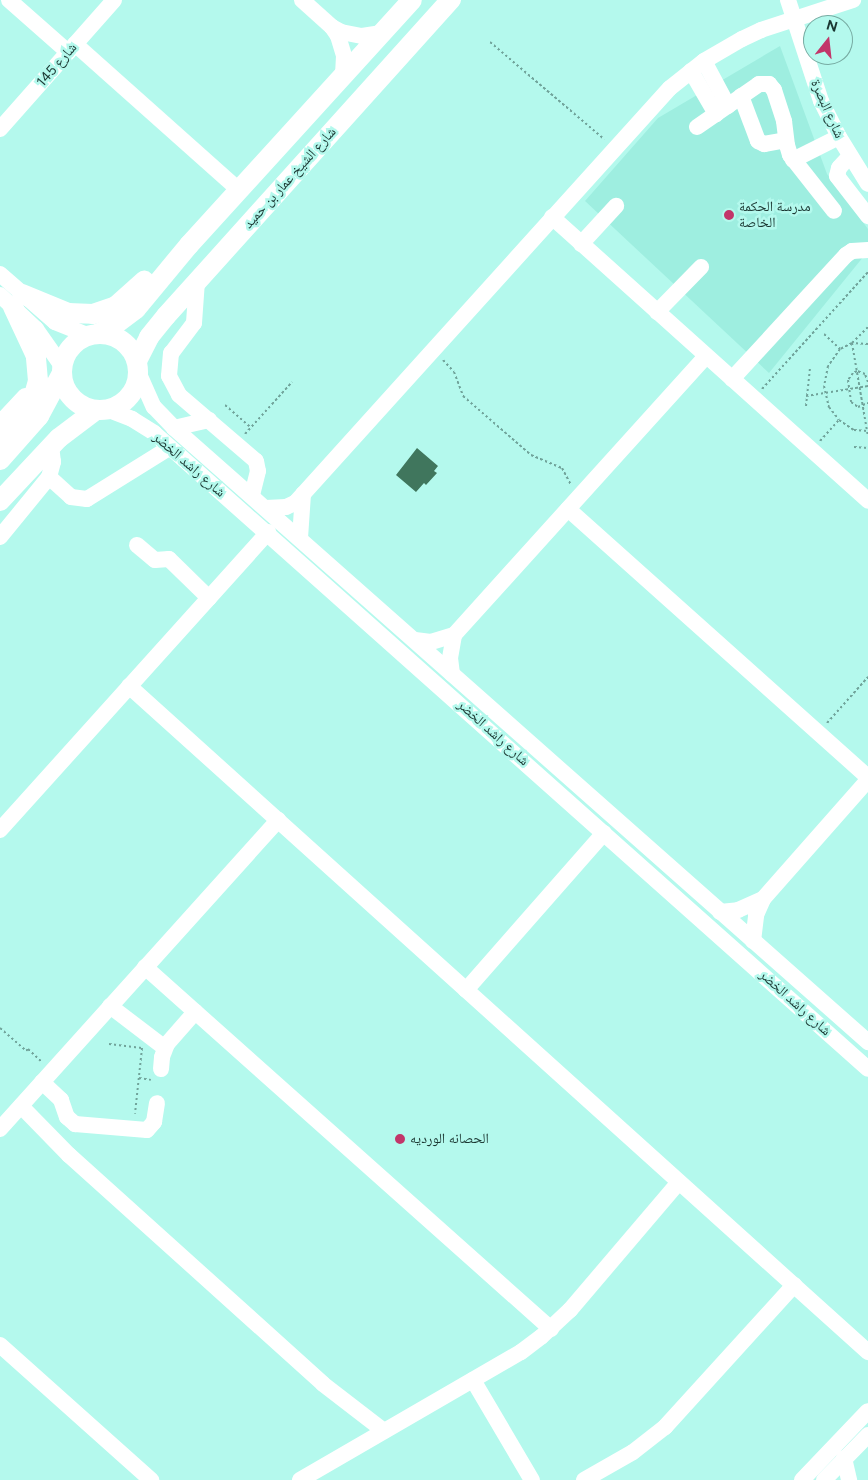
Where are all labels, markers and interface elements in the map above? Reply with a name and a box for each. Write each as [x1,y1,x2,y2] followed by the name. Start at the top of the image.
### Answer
[803,15,853,65] north arrow
[824,16,840,36] text: N
[33,40,81,90] street label: شارع 145
[807,77,847,141] street label: شارع البصرة
[240,124,340,232] street label: شارع الشيخ عمار بن حميد
[739,199,811,232] place label: مدرسة الحكمة الخاصة
[723,209,735,221] marker: مدرسة الحكمة الخاصة
[149,429,229,501] street label: شارع راشد الخضر
[454,697,532,769] street label: شارع راشد الخضر
[756,967,834,1039] street label: شارع راشد الخضر
[410,1131,489,1147] place label: الحصانه الورديه
[394,1133,406,1145] marker: الحصانه الورديه

